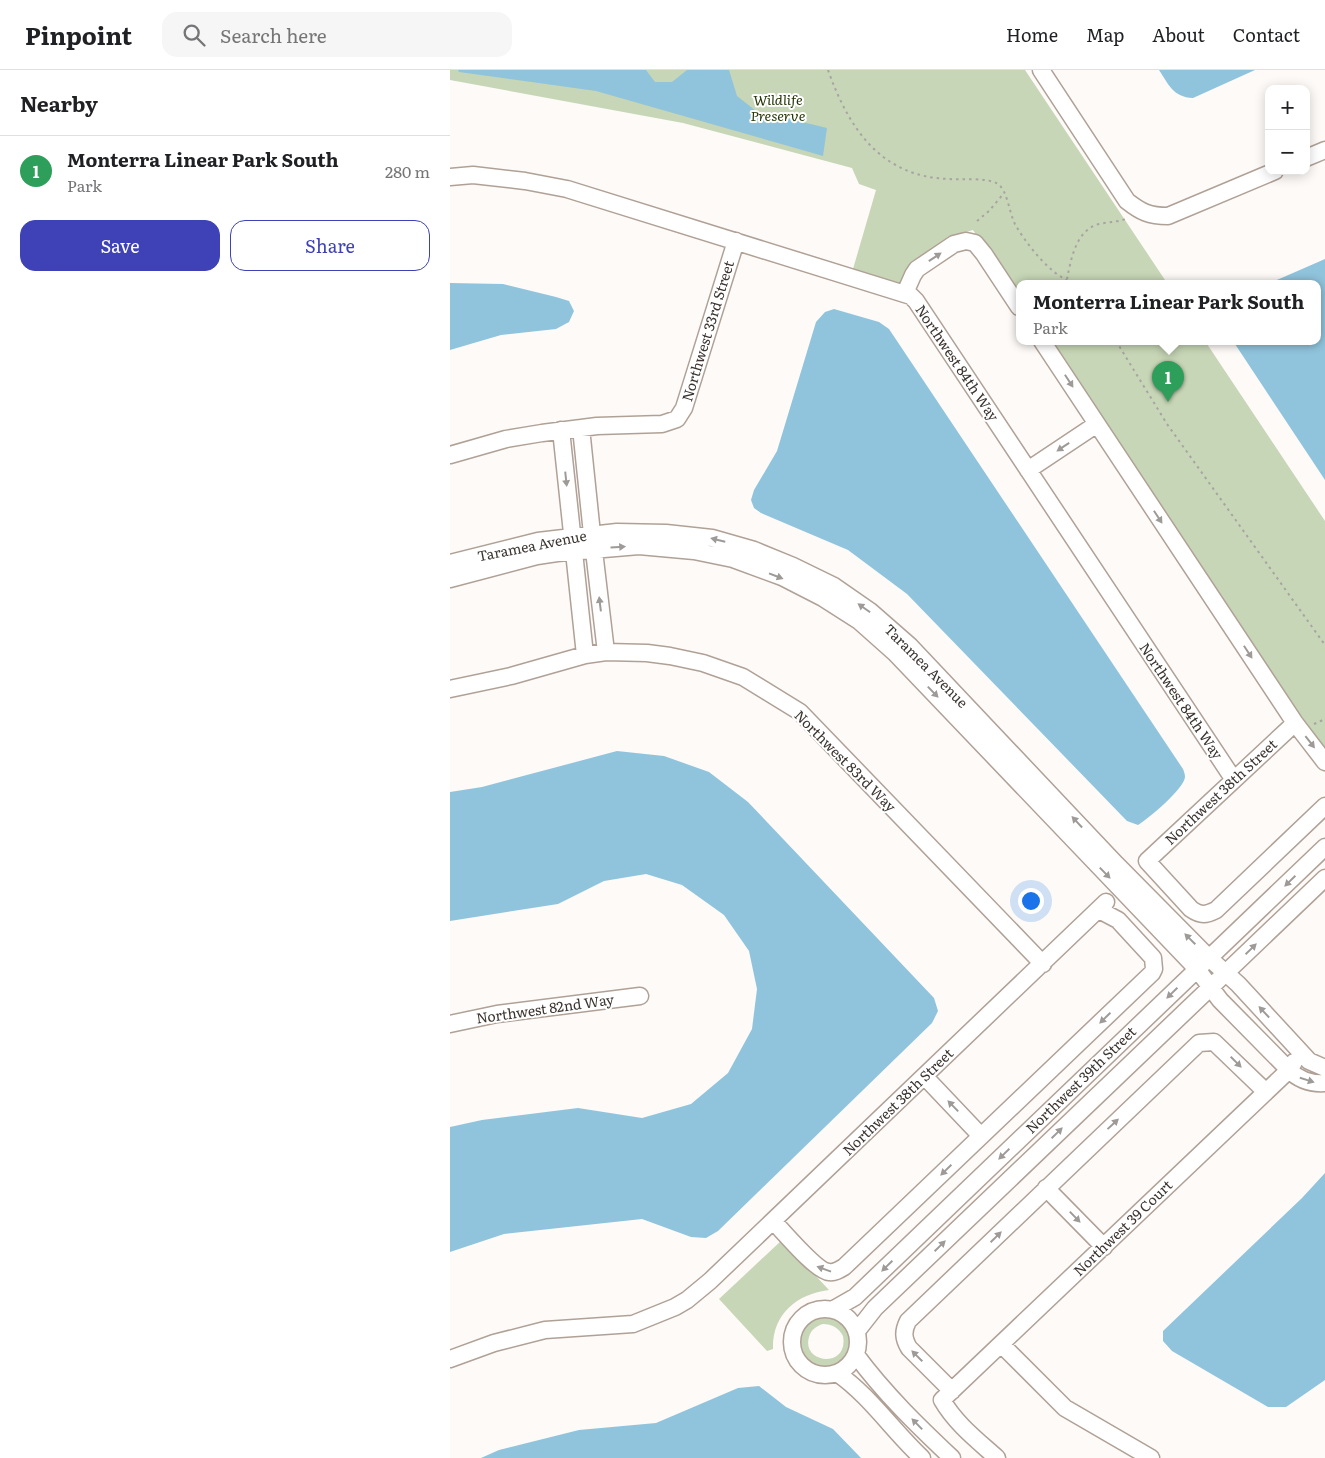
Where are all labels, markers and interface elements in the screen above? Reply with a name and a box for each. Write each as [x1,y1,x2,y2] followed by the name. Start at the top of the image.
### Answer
[162,12,512,57] search box
[25,17,132,52] text: Pinpoint
[180,21,208,49] icon: search
[220,21,327,49] text: Search here
[1006,21,1058,48] text: Home
[1086,21,1124,48] text: Map
[1152,21,1205,48] text: About
[1233,21,1300,48] text: Contact
[1265,85,1310,175] map controls
[1265,85,1310,130] button: +
[20,87,98,118] text: Nearby
[751,89,806,125] park label: Wildlife Preserve
[1265,130,1310,175] button: −
[67,145,339,173] text: Monterra Linear Park South
[33,159,39,183] text: 1
[385,159,430,183] text: 280 m
[67,173,102,197] text: Park
[20,220,220,271] button: Save
[230,220,430,271] button: Share
[929,252,942,262] one-way arrow
[676,258,738,404] street label: Northwest 33rd Street
[1016,280,1321,345] popup
[1033,287,1304,315] text: Monterra Linear Park South
[911,300,1005,425] street label: Northwest 84th Way
[1033,315,1068,339] text: Park
[1152,361,1184,402] pin: 1
[1064,375,1074,388] one-way arrow
[1056,442,1069,452] one-way arrow
[562,471,570,487] one-way arrow
[1154,510,1163,524] one-way arrow
[475,525,588,565] street label: Taramea Avenue
[710,536,725,544] one-way arrow
[610,543,626,551] one-way arrow
[769,572,783,580] one-way arrow
[596,595,604,611] one-way arrow
[857,603,871,613] one-way arrow
[880,619,973,712] street label: Taramea Avenue
[1135,638,1229,763] street label: Northwest 84th Way
[1243,646,1253,659] one-way arrow
[927,686,939,698] one-way arrow
[790,705,902,816] street label: Northwest 83rd Way
[1160,734,1281,849] street label: Northwest 38th Street
[1304,735,1315,748] one-way arrow
[1071,817,1083,829] one-way arrow
[1099,867,1111,879] one-way arrow
[1284,875,1296,887] one-way arrow
[1018,888,1044,914] your location
[1184,933,1196,945] one-way arrow
[1244,943,1256,955] one-way arrow
[1166,987,1178,999] one-way arrow
[475,988,616,1028] street label: Northwest 82nd Way
[1258,1007,1270,1019] one-way arrow
[1099,1012,1111,1024] one-way arrow
[1021,1021,1140,1137] street label: Northwest 39th Street
[838,1043,957,1159] street label: Northwest 38th Street
[1229,1056,1241,1068] one-way arrow
[1300,1077,1315,1085] one-way arrow
[947,1101,959,1113] one-way arrow
[1107,1118,1119,1130] one-way arrow
[1051,1128,1063,1140] one-way arrow
[999,1148,1011,1160] one-way arrow
[940,1164,952,1176] one-way arrow
[1068,1175,1176,1280] street label: Northwest 39 Court
[1069,1211,1081,1223] one-way arrow
[989,1231,1001,1243] one-way arrow
[933,1240,945,1252] one-way arrow
[881,1260,893,1272] one-way arrow
[816,1265,831,1273] one-way arrow
[911,1350,923,1362] one-way arrow
[911,1418,923,1430] one-way arrow

